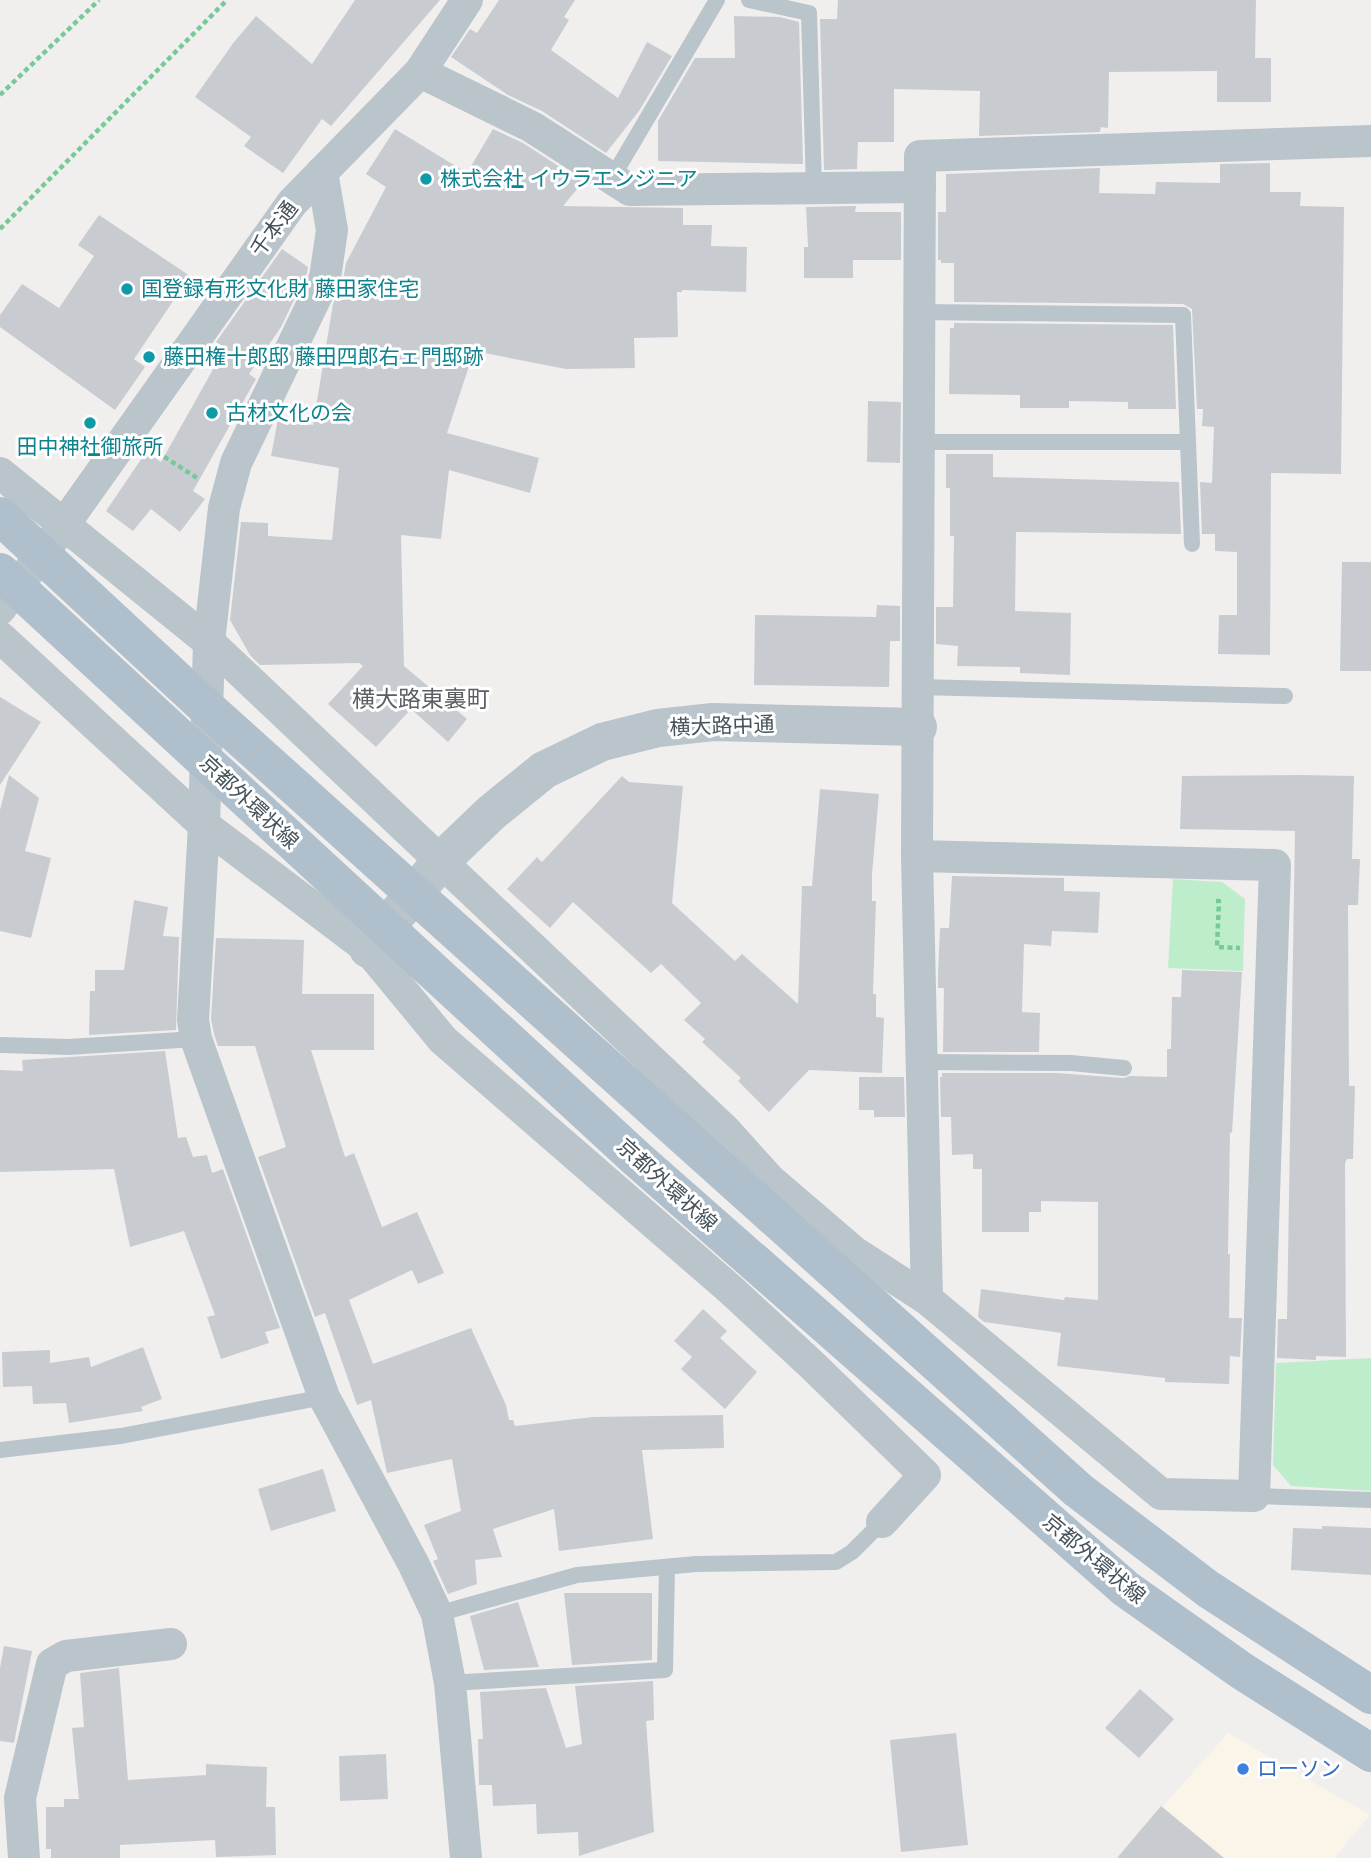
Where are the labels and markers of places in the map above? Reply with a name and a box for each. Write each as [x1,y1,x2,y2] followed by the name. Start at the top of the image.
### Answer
[440,164,697,192] place label: 株式会社 イウラエンジニア
[418,171,434,187] marker: 株式会社 イウラエンジニア
[141,274,419,302] place label: 国登録有形文化財 藤田家住宅
[119,281,135,297] marker: 国登録有形文化財 藤田家住宅
[163,342,483,370] place label: 藤田権十郎邸 藤田四郎右ェ門邸跡
[141,349,157,365] marker: 藤田権十郎邸 藤田四郎右ェ門邸跡
[226,398,352,426] place label: 古材文化の会
[204,405,220,421] marker: 古材文化の会
[82,415,98,431] marker: 田中神社御旅所
[17,432,164,460] place label: 田中神社御旅所
[1257,1754,1341,1782] place label: ローソン
[1235,1761,1251,1777] marker: ローソン

